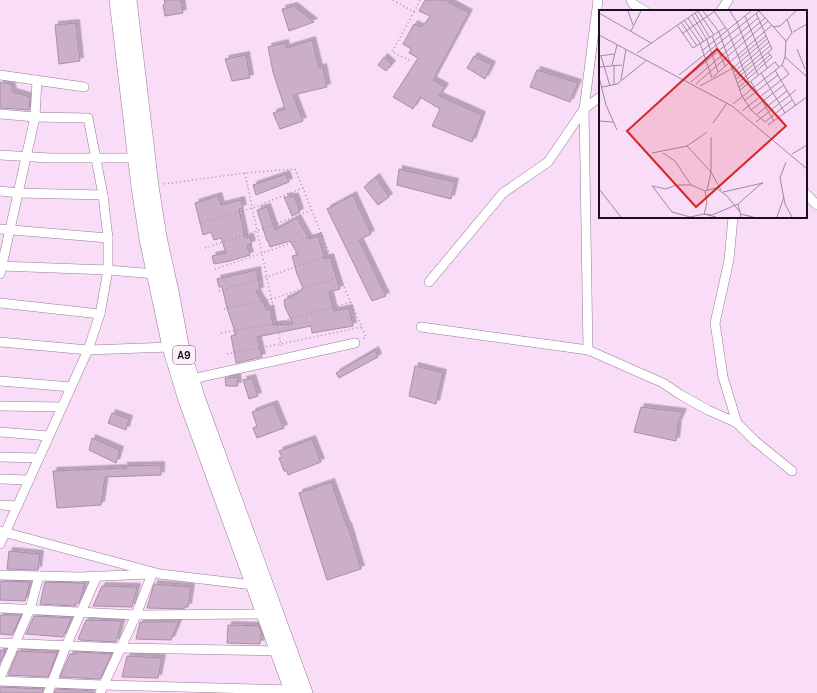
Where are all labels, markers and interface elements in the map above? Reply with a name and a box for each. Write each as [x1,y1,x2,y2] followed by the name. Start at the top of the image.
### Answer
[599,10,807,218] inset map
[173,346,195,364] road number: A9

